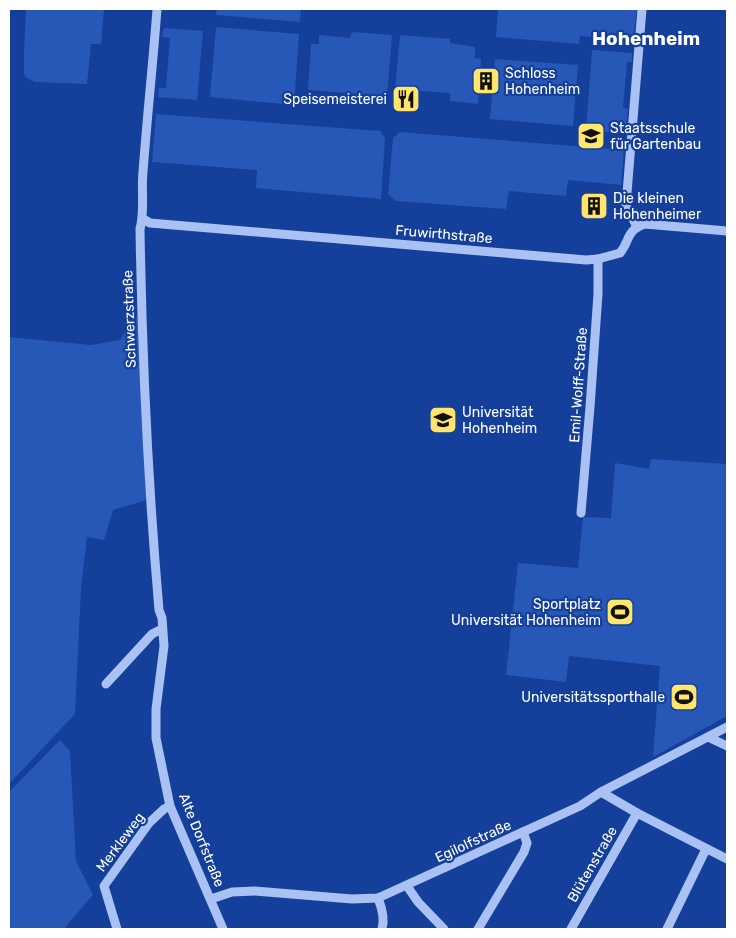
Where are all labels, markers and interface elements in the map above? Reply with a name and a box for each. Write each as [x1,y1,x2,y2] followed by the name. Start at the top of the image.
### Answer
[592,27,700,50] district label: Hohenheim
[505,65,580,98] place label: Schloss Hohenheim
[471,66,501,96] building icon: Schloss Hohenheim
[391,84,421,114] restaurant icon: Speisemeisterei
[283,91,387,108] place label: Speisemeisterei
[610,120,701,153] place label: Staatsschule für Gartenbau
[576,121,606,151] school or university icon: Staatsschule für Gartenbau
[613,190,702,223] place label: Die kleinen Hohenheimer
[579,191,609,221] building icon: Die kleinen Hohenheimer
[395,222,493,247] street label: Fruwirthstraße
[119,270,140,368] street label: Schwerzstraße
[566,327,591,443] street label: Emil-Wolff-Straße
[462,404,537,437] place label: Universität Hohenheim
[428,405,458,435] school or university icon: Universität Hohenheim
[451,596,601,629] place label: Sportplatz Universität Hohenheim
[605,597,635,627] sports icon: Sportplatz Universität Hohenheim
[669,682,699,712] sports icon: Universitätssporthalle
[521,689,665,706] place label: Universitätssporthalle
[175,791,228,890] street label: Alte Dorfstraße
[93,809,148,875] street label: Merkleweg
[432,816,514,866] street label: Egilolfstraße
[564,823,621,905] street label: Blütenstraße

